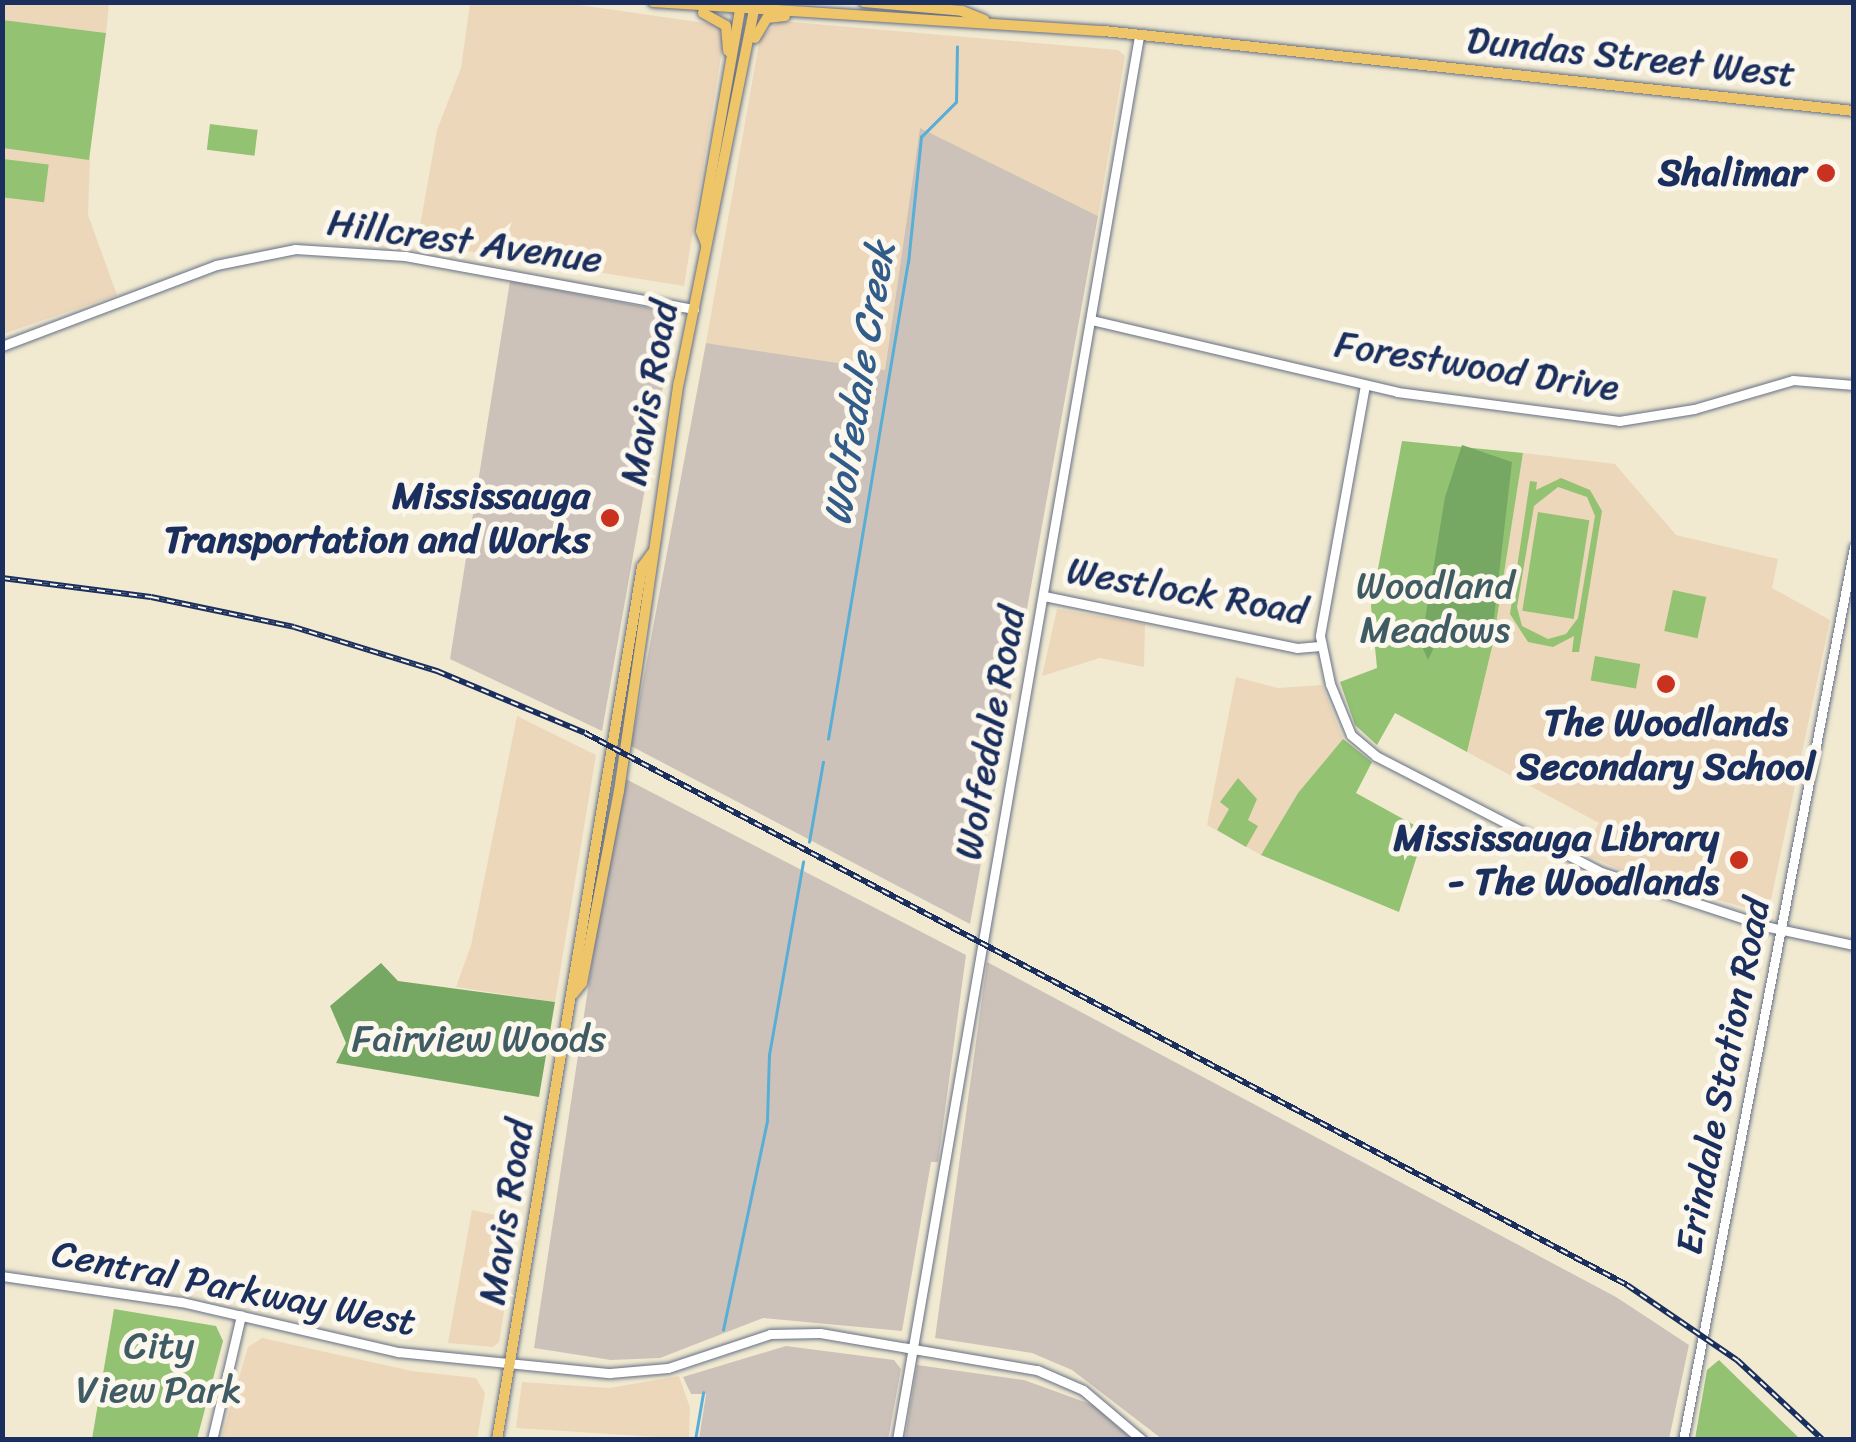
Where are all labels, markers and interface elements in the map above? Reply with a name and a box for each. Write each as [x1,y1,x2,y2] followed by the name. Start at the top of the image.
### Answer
[1464,17,1798,97] street label: Dundas Street West
[1658,150,1806,196] place label: Shalimar
[1815,162,1837,184] marker: Shalimar
[325,199,605,283] street label: Hillcrest Avenue
[813,237,905,529] water label: Wolfedale Creek
[610,297,688,489] street label: Mavis Road
[1331,321,1623,411] street label: Forestwood Drive
[166,473,590,562] place label: Mississauga Transportation and Works
[599,507,621,529] marker: Mississauga Transportation and Works
[1063,547,1311,635] street label: Westlock Road
[1356,563,1514,652] park label: Woodland Meadows
[945,603,1035,863] street label: Wolfedale Road
[1655,673,1677,695] marker: The Woodlands Secondary School
[1517,700,1815,789] place label: The Woodlands Secondary School
[1393,815,1719,904] place label: Mississauga Library - The Woodlands
[1728,849,1750,871] marker: Mississauga Library - The Woodlands
[1666,893,1780,1259] street label: Erindale Station Road
[351,1016,607,1062] park label: Fairview Woods
[469,1116,543,1308] street label: Mavis Road
[47,1230,421,1346] street label: Central Parkway West
[76,1323,242,1412] park label: City View Park

